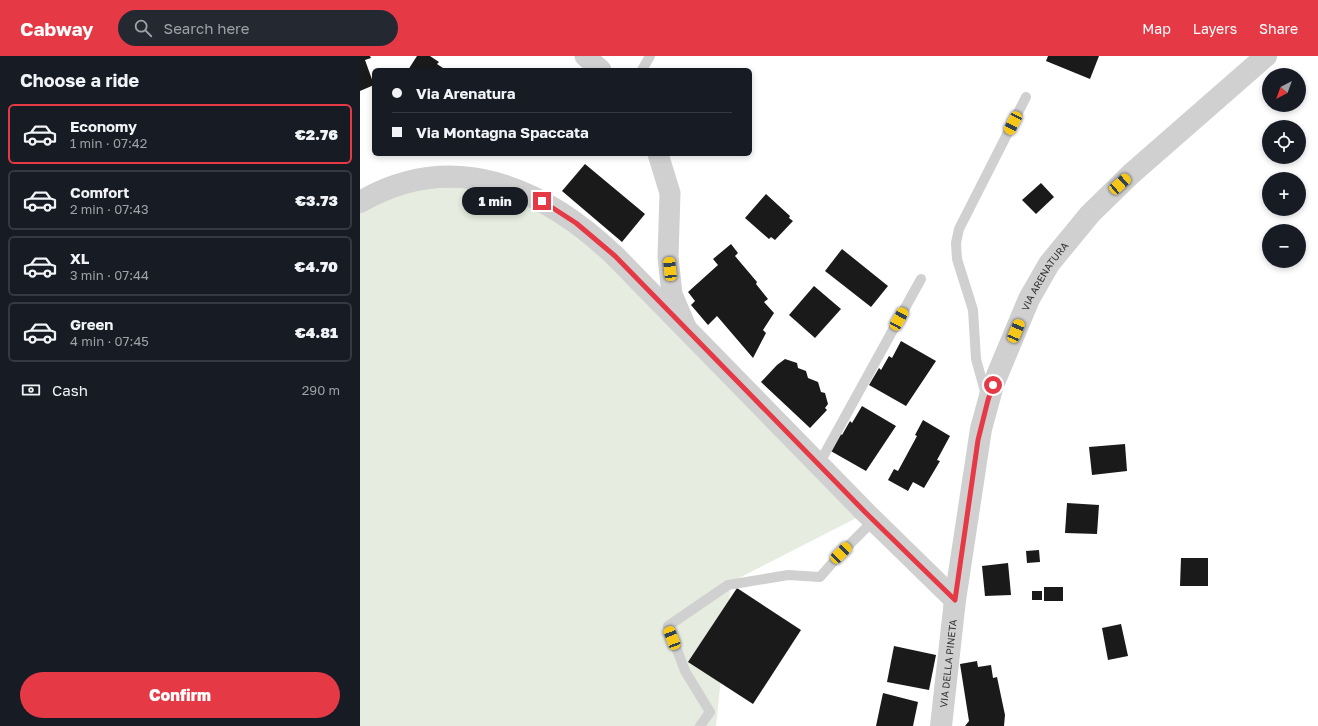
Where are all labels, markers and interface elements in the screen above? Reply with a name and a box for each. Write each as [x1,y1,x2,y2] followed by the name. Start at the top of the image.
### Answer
[118,10,398,46] search box
[20,17,94,40] text: Cabway
[132,17,154,39] icon: search
[164,19,249,37] text: Search here
[1142,20,1171,37] text: Map
[1193,20,1237,37] text: Layers
[1259,20,1298,37] text: Share
[1262,68,1306,112] north arrow
[1262,68,1306,268] map controls
[20,69,139,91] text: Choose a ride
[416,84,515,102] text: Via Arenatura
[1002,110,1024,136] car
[22,116,58,152] icon: car
[70,117,137,135] text: Economy
[1262,120,1306,164] button: locate
[416,123,589,141] text: Via Montagna Spaccata
[295,125,338,143] text: €2.76
[70,135,147,151] text: 1 min · 07:42
[1107,172,1133,196] car
[1262,172,1306,216] button: +
[22,182,58,218] icon: car
[70,183,129,201] text: Comfort
[462,187,528,215] callout: 1 min
[295,191,338,209] text: €3.73
[533,192,551,210] route end
[478,193,512,209] text: 1 min
[70,201,149,217] text: 2 min · 07:43
[1262,224,1306,268] button: −
[1019,239,1071,313] street label: VIA ARENATURA
[22,248,58,284] icon: car
[70,249,89,267] text: XL
[663,256,677,282] car
[295,257,338,275] text: €4.70
[70,267,149,283] text: 3 min · 07:44
[888,306,910,332] car
[22,314,58,350] icon: car
[70,315,113,333] text: Green
[1006,318,1026,344] car
[295,323,338,341] text: €4.81
[70,333,149,349] text: 4 min · 07:45
[984,376,1002,394] route start
[20,379,42,401] icon: cash
[52,381,88,399] text: Cash
[302,382,340,398] text: 290 m
[828,540,854,566] car
[937,618,959,708] street label: VIA DELLA PINETA
[662,625,682,651] car
[20,672,340,718] button: Confirm

